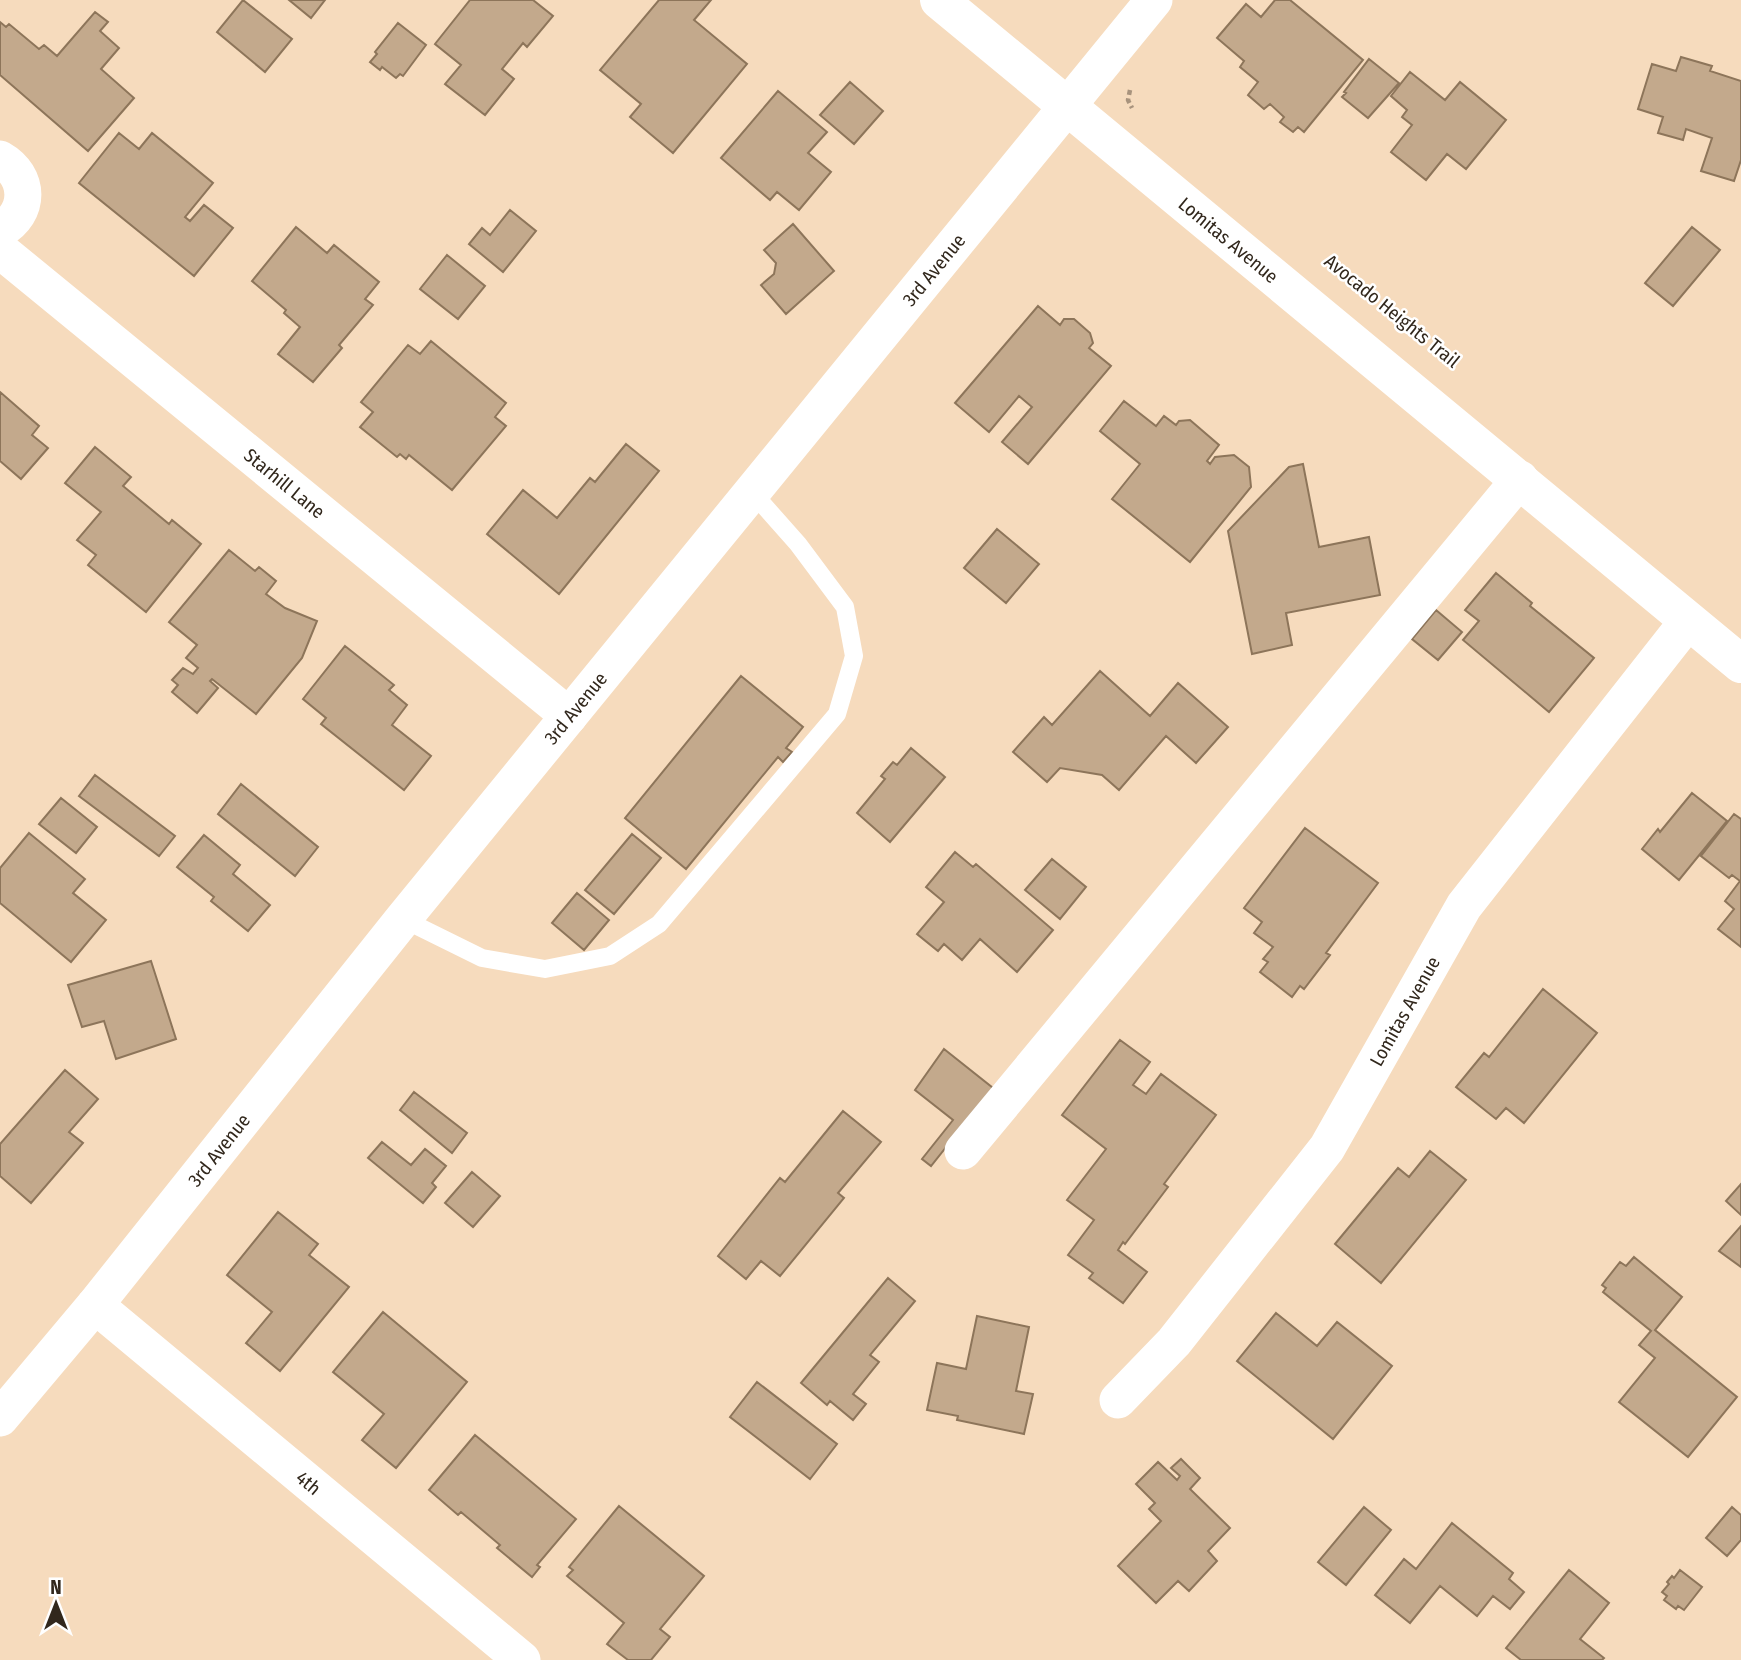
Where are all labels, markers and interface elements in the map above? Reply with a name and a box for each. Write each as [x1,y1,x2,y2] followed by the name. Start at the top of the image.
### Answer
[1174,192,1283,288] street label: Lomitas Avenue
[897,229,970,310] street label: 3rd Avenue
[1320,249,1464,373] street label: Avocado Heights Trail
[240,443,330,523] street label: Starhill Lane
[539,667,612,749] street label: 3rd Avenue
[1364,952,1445,1070] street label: Lomitas Avenue
[183,1109,255,1191] street label: 3rd Avenue
[292,1466,326,1500] street label: 4th
[21,1569,91,1639] north arrow
[50,1576,62,1599] text: N

